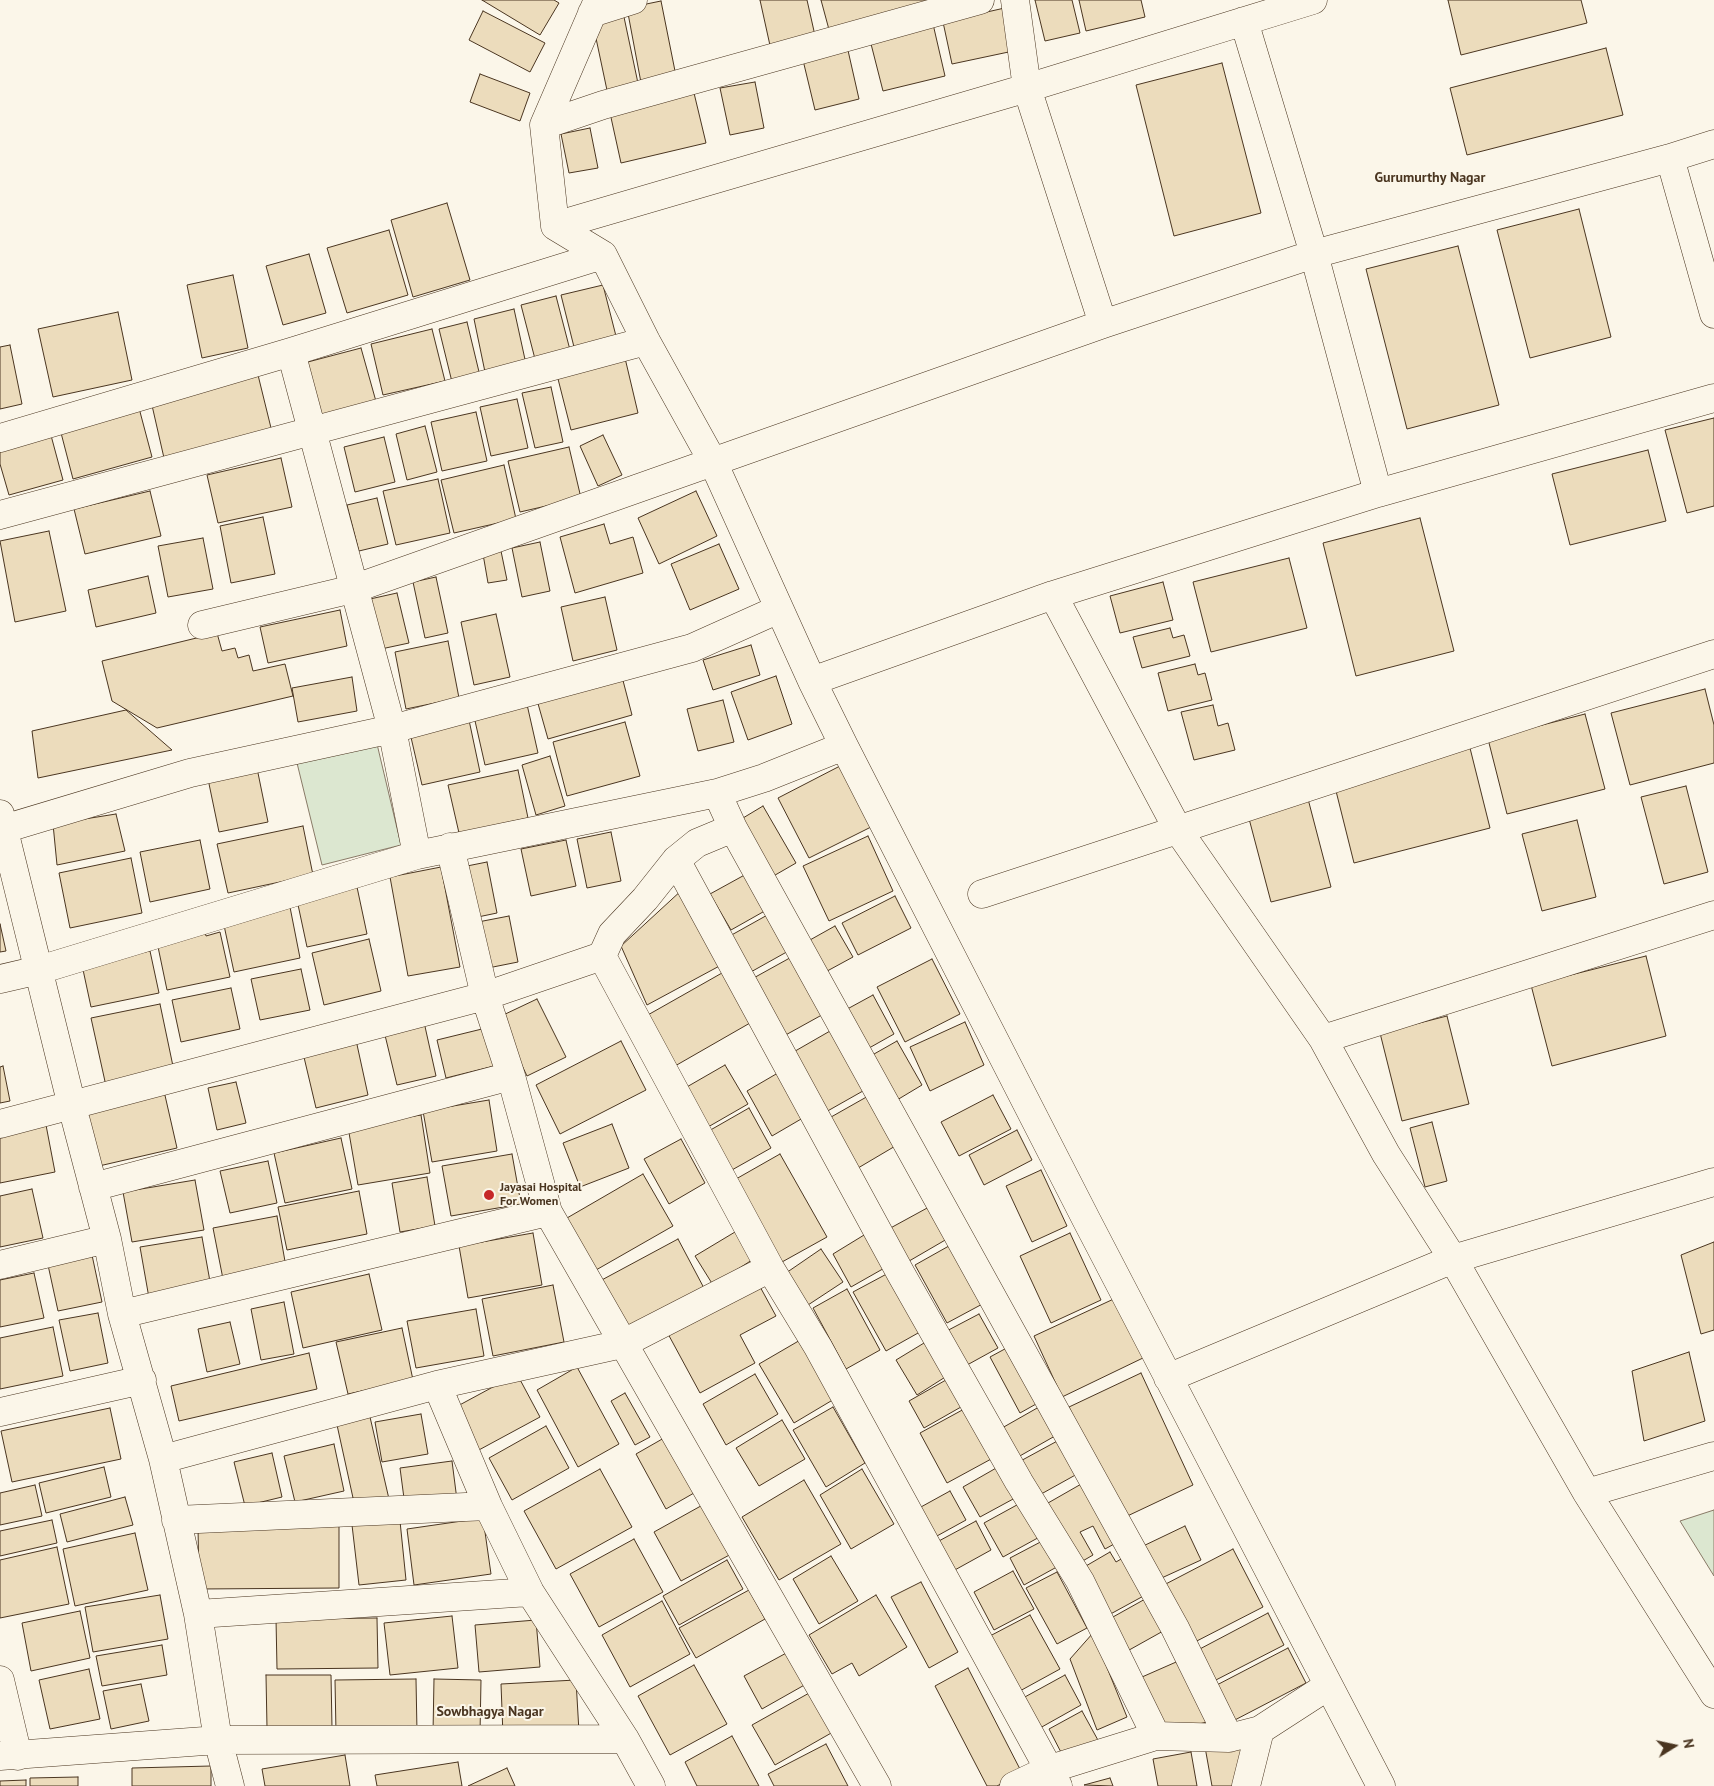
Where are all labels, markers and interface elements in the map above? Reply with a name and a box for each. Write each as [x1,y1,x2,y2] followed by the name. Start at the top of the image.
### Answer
[1375,170,1485,186] district label: Gurumurthy Nagar
[500,1181,582,1209] place label: Jayasai Hospital For Women
[482,1188,496,1202] marker: Jayasai Hospital For Women
[436,1704,544,1720] district label: Sowbhagya Nagar
[1649,1721,1699,1771] north arrow
[1679,1737,1698,1749] text: N

